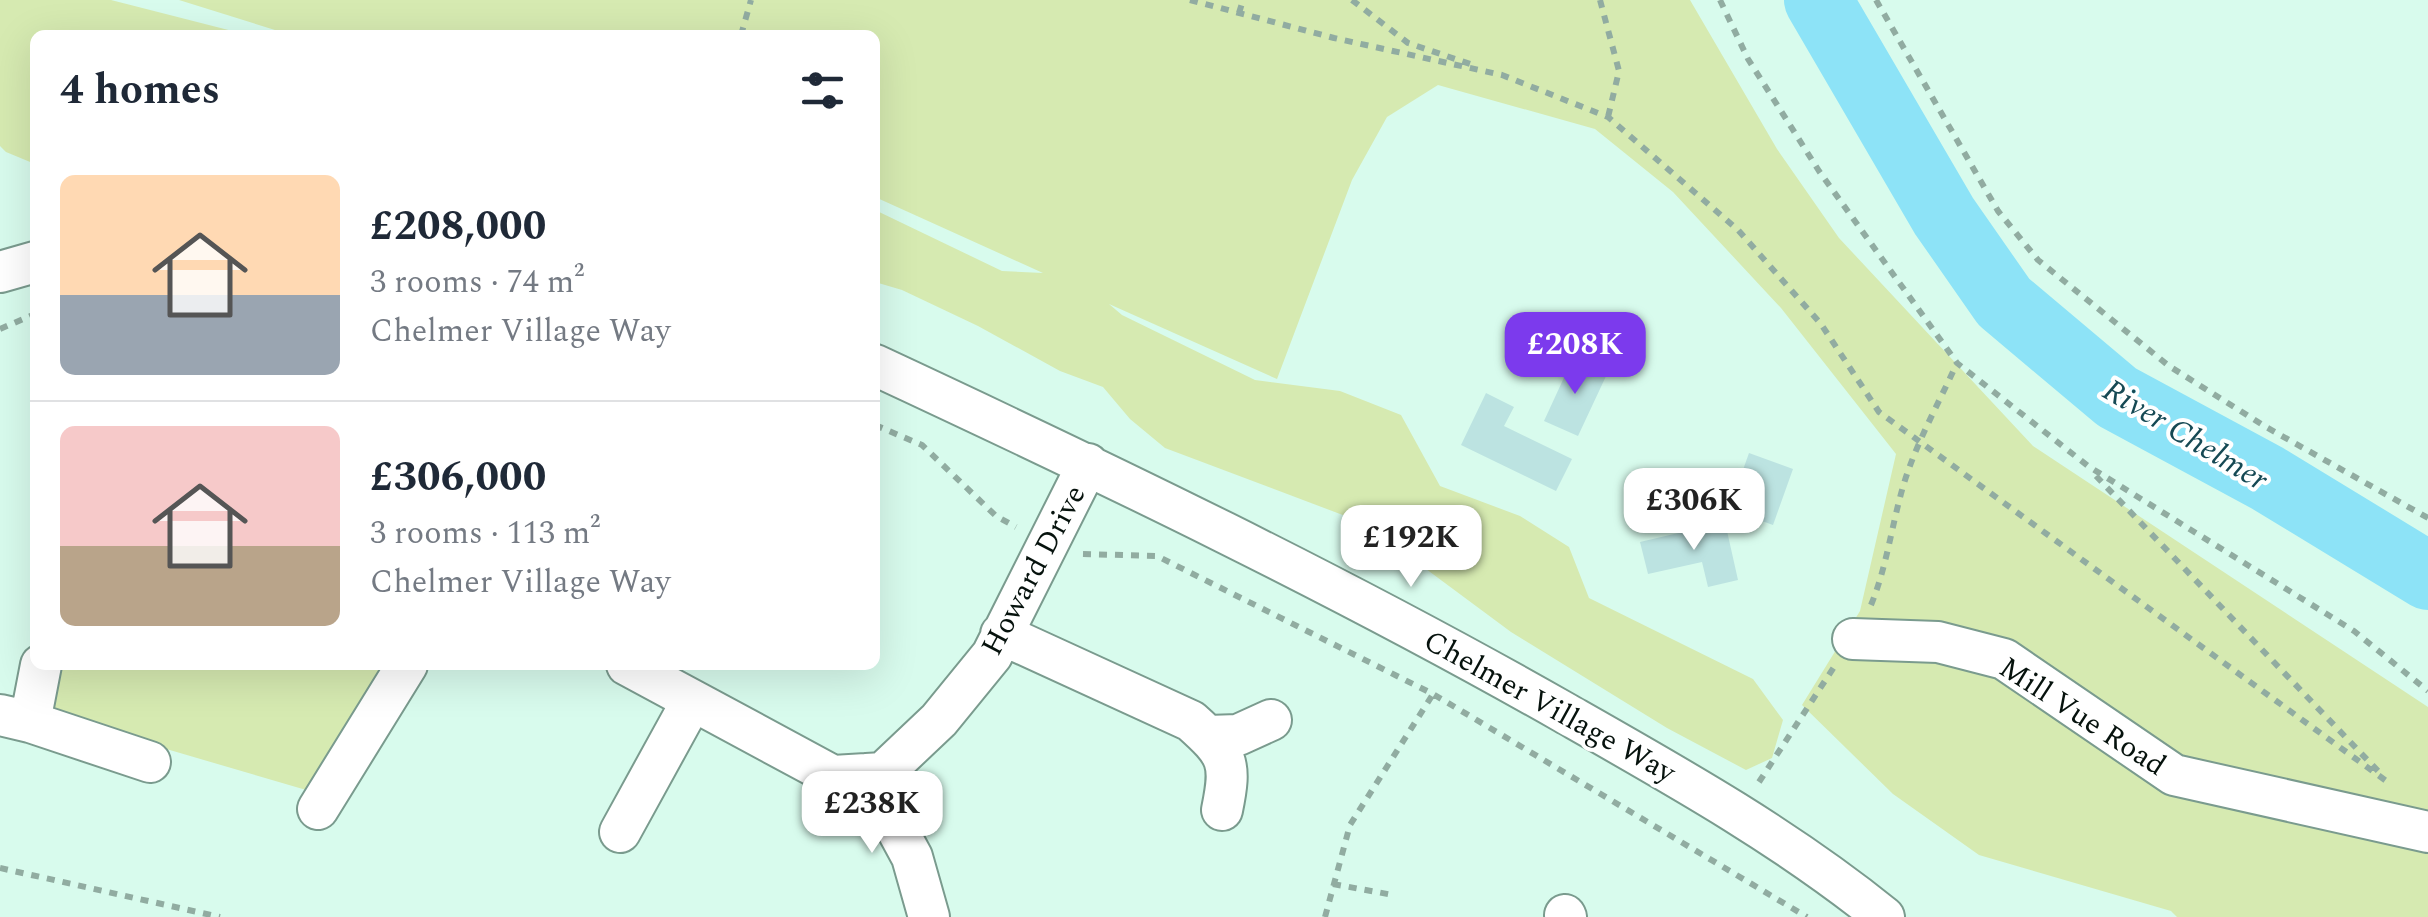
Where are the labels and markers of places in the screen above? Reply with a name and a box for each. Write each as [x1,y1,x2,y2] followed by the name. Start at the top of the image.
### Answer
[1505,312,1645,397] pin: £208K
[1624,468,1764,553] pin: £306K
[1341,505,1481,590] pin: £192K
[802,771,942,856] pin: £238K

